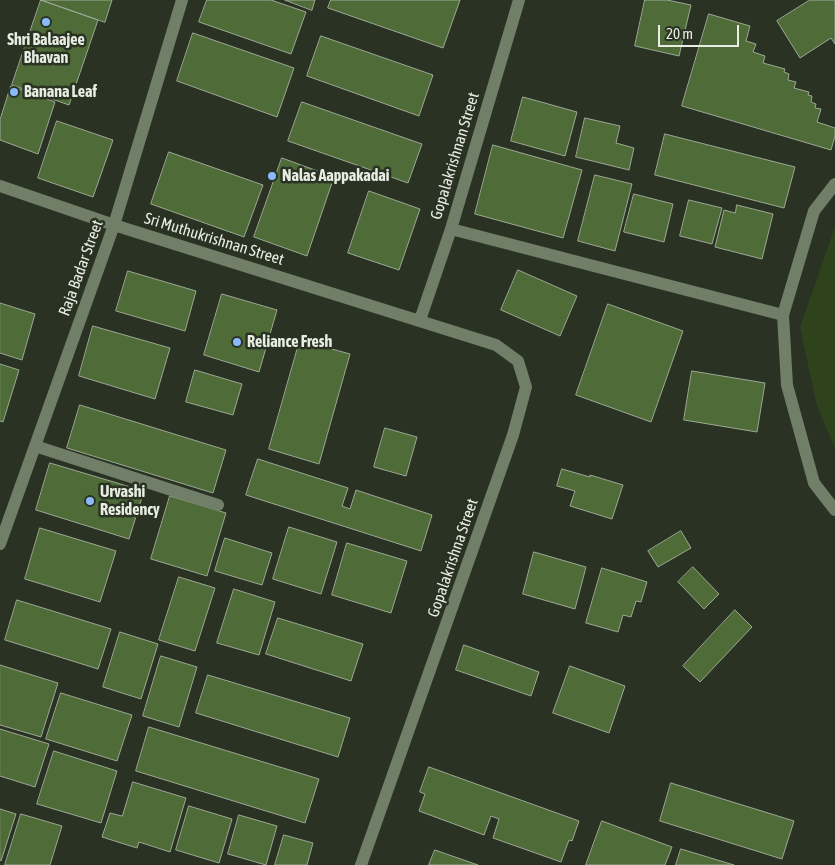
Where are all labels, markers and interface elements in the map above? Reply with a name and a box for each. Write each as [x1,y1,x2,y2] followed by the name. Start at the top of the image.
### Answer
[660,15,741,47] scale bar
[40,16,52,28] marker: Shri Balaajee Bhavan
[666,25,693,42] text: 20 m
[7,30,85,68] place label: Shri Balaajee Bhavan
[24,82,97,102] place label: Banana Leaf
[8,86,20,98] marker: Banana Leaf
[427,90,483,222] street label: Gopalakrishnan Street
[282,166,389,186] place label: Nalas Aappakadai
[266,170,278,182] marker: Nalas Aappakadai
[142,209,286,269] street label: Sri Muthukrishnan Street
[55,217,107,319] street label: Raja Badar Street
[247,332,332,352] place label: Reliance Fresh
[231,336,243,348] marker: Reliance Fresh
[100,482,160,520] place label: Urvashi Residency
[84,495,96,507] marker: Urvashi Residency
[424,496,482,620] street label: Gopalakrishna Street

